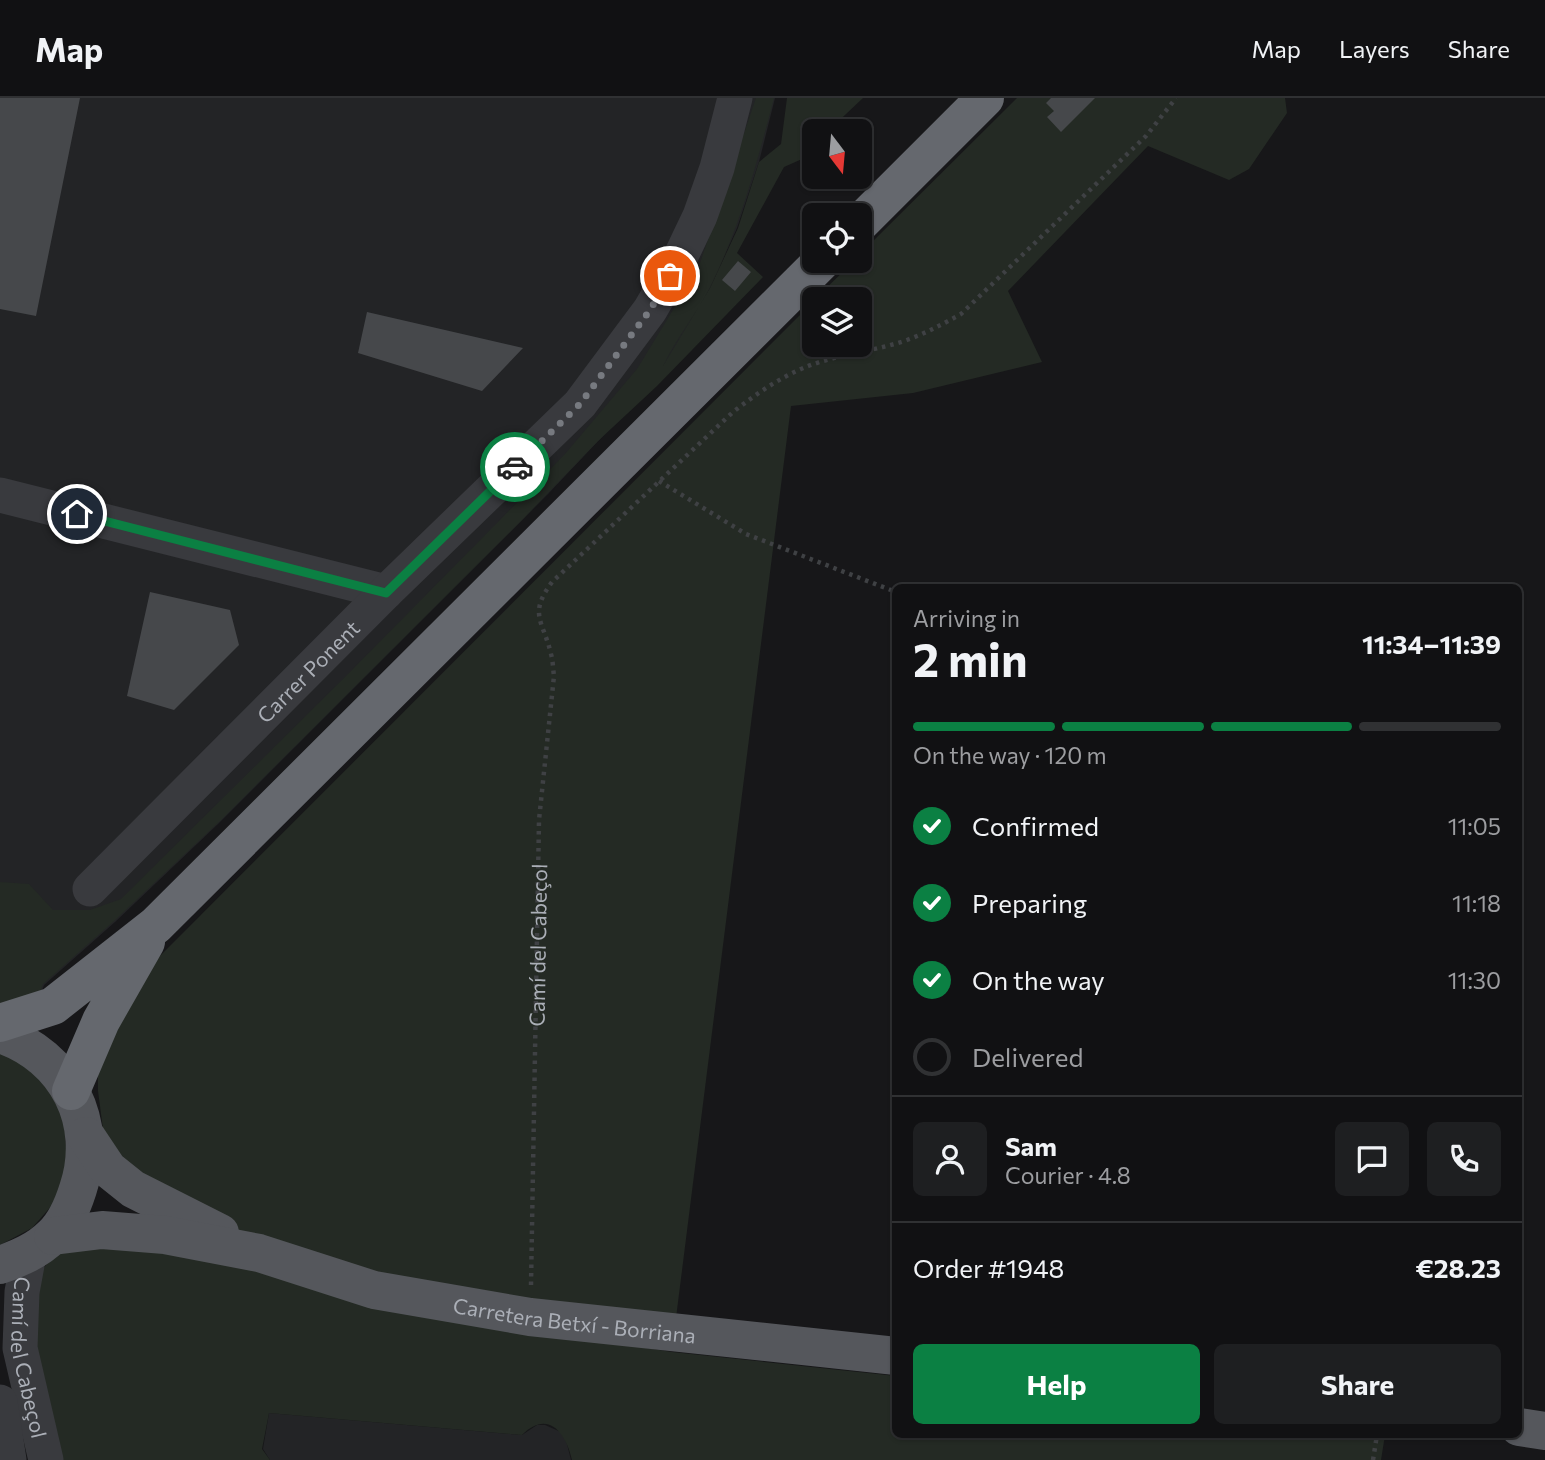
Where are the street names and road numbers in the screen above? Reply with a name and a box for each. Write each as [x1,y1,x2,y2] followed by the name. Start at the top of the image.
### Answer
[251,614,364,727] street label: Carrer Ponent
[523,863,551,1027] street label: Camí del Cabeçol
[7,1275,53,1440] street label: Camí del Cabeçol
[451,1291,697,1347] street label: Carretera Betxí - Borriana

